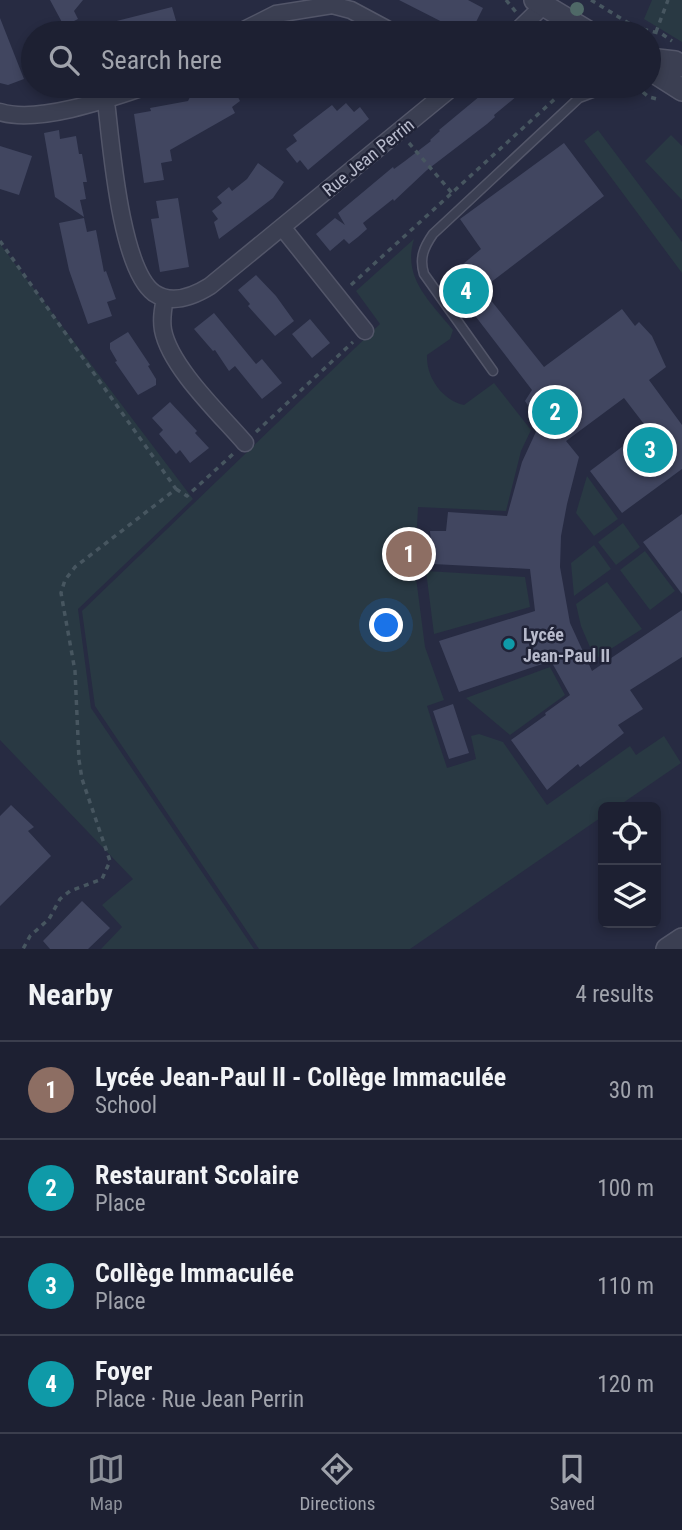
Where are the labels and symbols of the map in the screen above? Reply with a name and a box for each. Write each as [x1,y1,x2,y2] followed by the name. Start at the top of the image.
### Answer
[318,114,418,200] street label: Rue Jean Perrin
[443,265,489,317] pin: 4
[532,386,578,438] pin: 2
[627,424,673,476] pin: 3
[386,528,432,580] pin: 1
[369,608,403,642] your location
[523,624,610,666] place label: Lycée Jean-Paul II
[501,636,517,652] marker: Lycée Jean-Paul II

